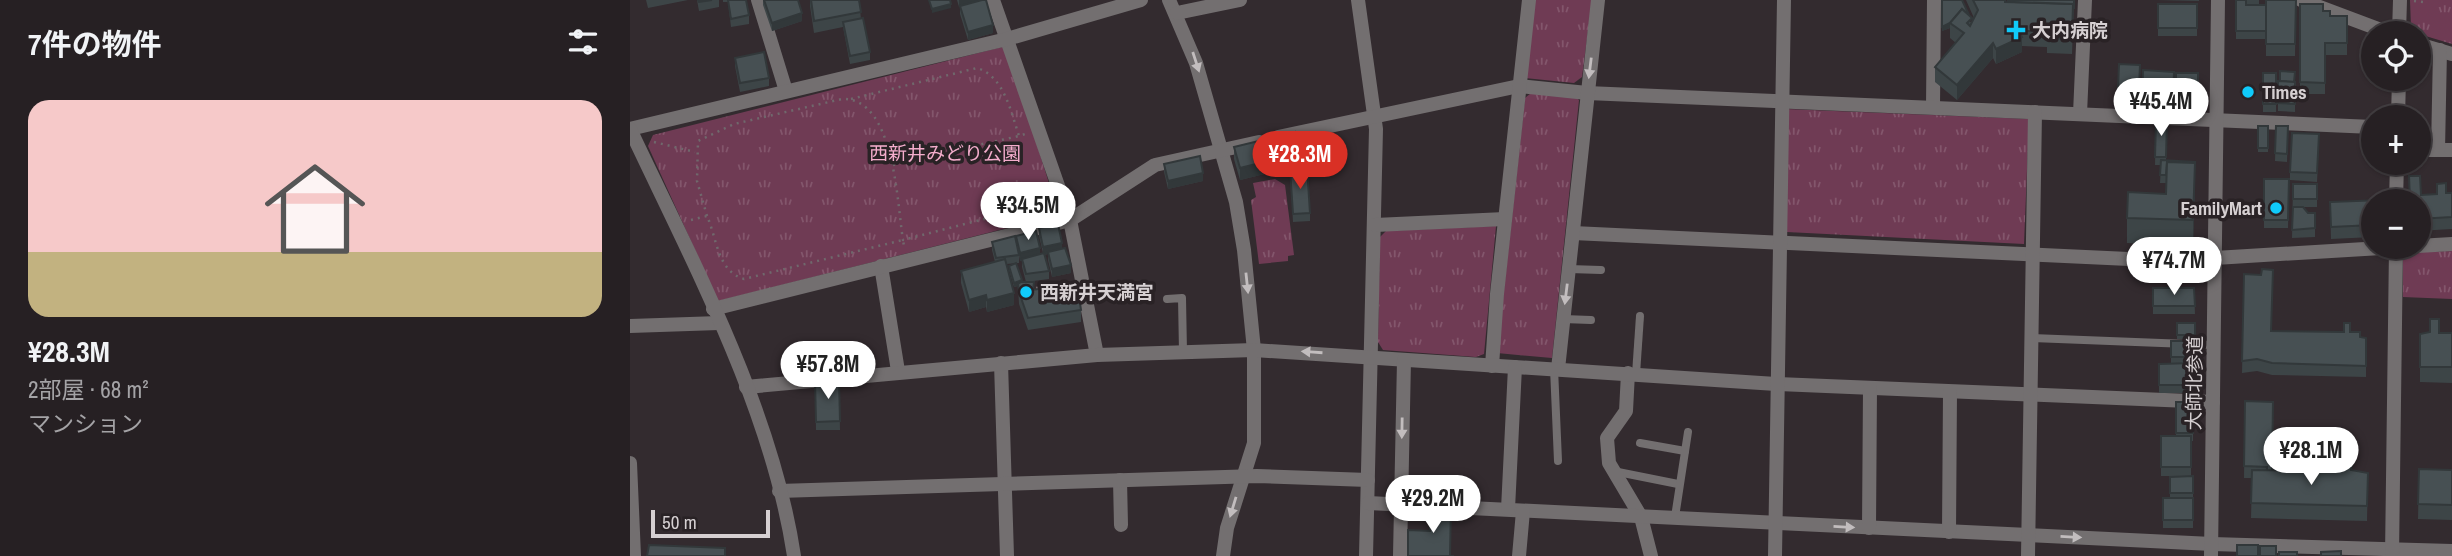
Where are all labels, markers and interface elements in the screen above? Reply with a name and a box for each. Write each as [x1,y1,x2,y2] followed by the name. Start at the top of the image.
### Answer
[2032,17,2108,43] place label: 大内病院
[2006,20,2026,40] marker: 大内病院
[2361,21,2431,259] map controls
[2361,21,2431,91] button: locate
[564,23,602,61] icon: filters
[28,24,162,64] text: 7件の物件
[1191,52,1201,73] one-way arrow
[1585,57,1596,79] one-way arrow
[2104,78,2218,138] pin: ¥45.4M
[2262,79,2307,105] place label: Times
[2240,84,2256,100] marker: Times
[2130,85,2192,116] text: ¥45.4M
[2361,105,2431,175] button: +
[1243,132,1357,191] pin: ¥28.3M
[1269,138,1331,169] text: ¥28.3M
[869,140,1021,166] park label: 西新井みどり公園
[252,146,378,272] icon: home
[971,182,1085,242] pin: ¥34.5M
[997,189,1059,220] text: ¥34.5M
[2361,189,2431,259] button: −
[2181,195,2262,221] place label: FamilyMart
[2268,200,2284,216] marker: FamilyMart
[2117,238,2231,297] pin: ¥74.7M
[2143,244,2205,275] text: ¥74.7M
[1242,272,1253,294] one-way arrow
[1040,279,1154,305] place label: 西新井天満宮
[1560,283,1571,305] one-way arrow
[1018,284,1034,300] marker: 西新井天満宮
[28,331,110,371] text: ¥28.3M
[2180,335,2208,431] street label: 大師北参道
[771,342,885,401] pin: ¥57.8M
[1301,346,1323,357] one-way arrow
[797,348,859,379] text: ¥57.8M
[28,374,148,405] text: 2部屋 · 68 m²
[28,408,143,439] text: マンション
[1396,417,1408,439] one-way arrow
[2254,428,2368,487] pin: ¥28.1M
[2280,434,2342,465] text: ¥28.1M
[1376,476,1490,535] pin: ¥29.2M
[1402,482,1464,513] text: ¥29.2M
[1227,497,1238,518] one-way arrow
[651,507,770,539] scale bar
[662,509,697,535] text: 50 m
[1833,521,1855,532] one-way arrow
[2061,532,2083,543] one-way arrow

